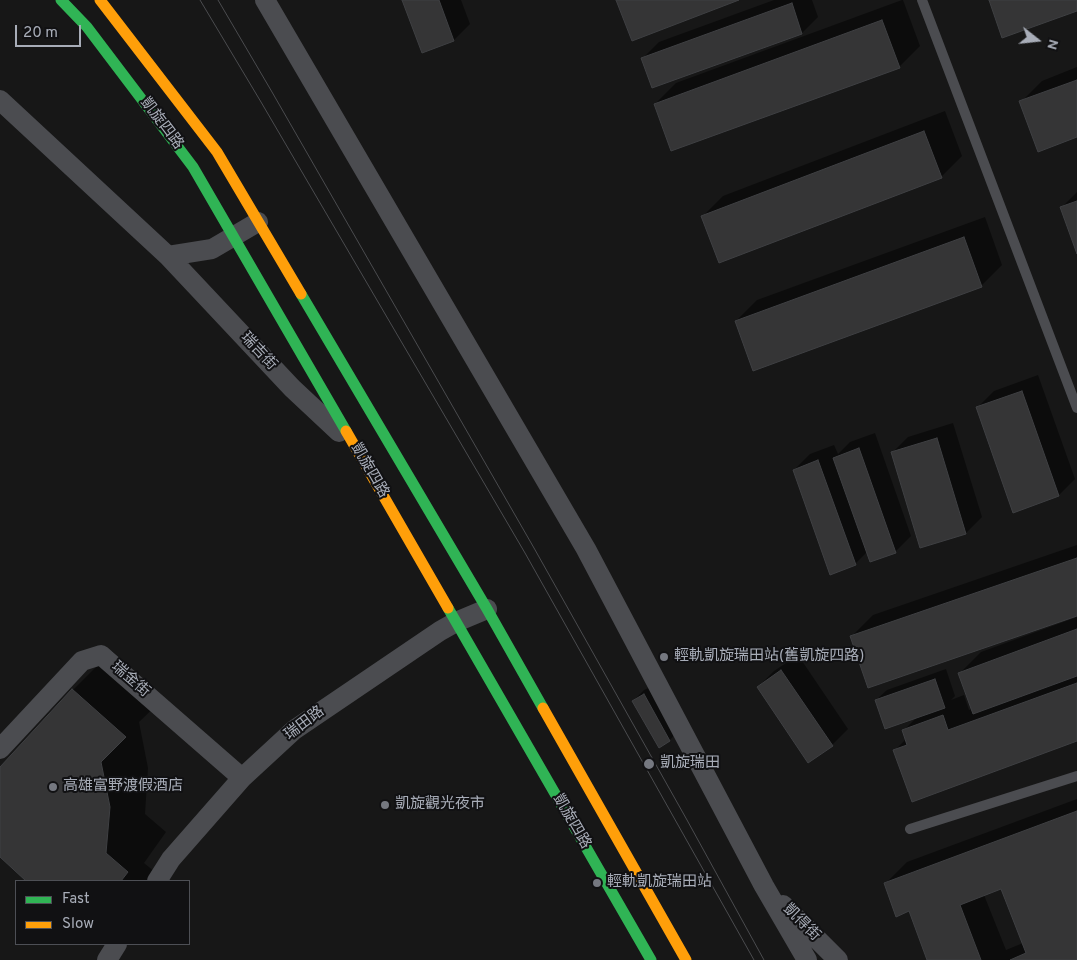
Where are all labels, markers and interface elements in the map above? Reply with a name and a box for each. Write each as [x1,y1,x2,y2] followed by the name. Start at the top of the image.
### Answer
[18,15,84,47] scale bar
[1012,15,1062,65] north arrow
[23,24,58,43] text: 20 m
[1042,37,1061,51] text: N
[136,95,186,153] street label: 凱旋四路
[236,329,280,375] street label: 瑞吉街
[346,441,392,501] street label: 凱旋四路
[674,648,864,666] place label: 輕軌凱旋瑞田站(舊凱旋四路)
[658,651,670,663] marker: 輕軌凱旋瑞田站(舊凱旋四路)
[107,658,153,702] street label: 瑞金街
[282,703,328,745] street label: 瑞田路
[660,755,720,773] place label: 凱旋瑞田
[642,757,656,771] marker: 凱旋瑞田
[63,778,183,796] place label: 高雄富野渡假酒店
[47,781,59,793] marker: 高雄富野渡假酒店
[548,792,594,852] street label: 凱旋四路
[395,796,485,814] place label: 凱旋觀光夜市
[379,799,391,811] marker: 凱旋觀光夜市
[607,874,712,892] place label: 輕軌凱旋瑞田站
[591,877,603,889] marker: 輕軌凱旋瑞田站
[15,880,190,945] legend
[62,890,90,909] text: Fast
[779,901,823,945] street label: 凱得街
[62,915,94,934] text: Slow

